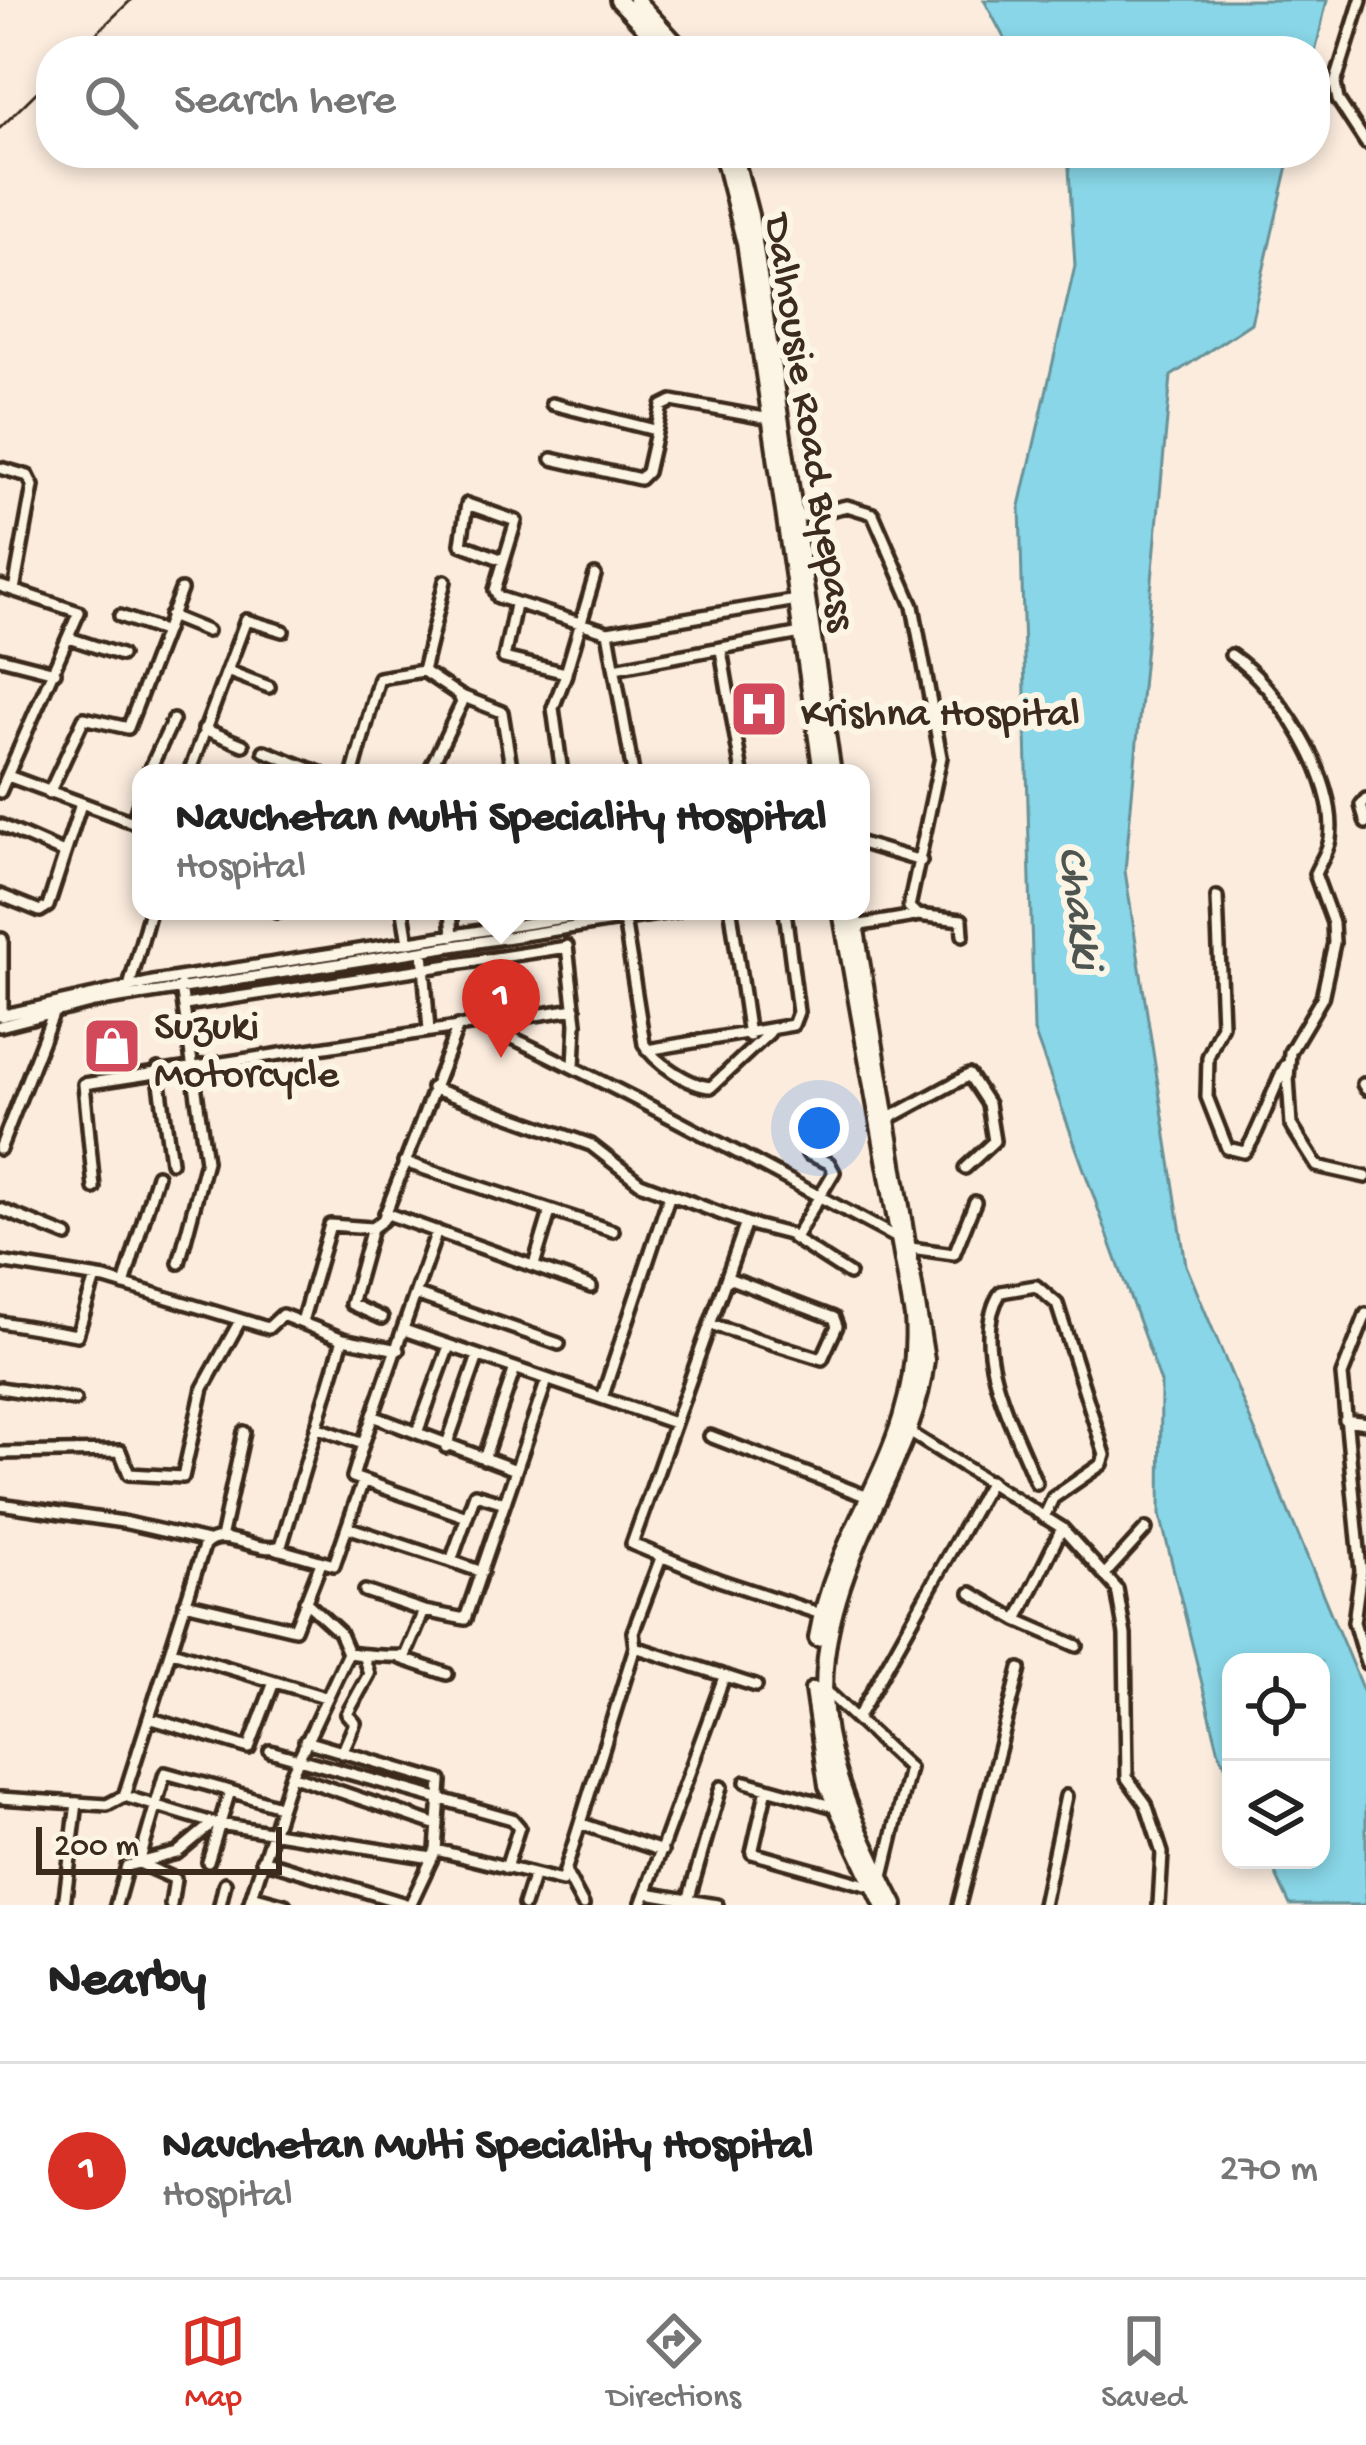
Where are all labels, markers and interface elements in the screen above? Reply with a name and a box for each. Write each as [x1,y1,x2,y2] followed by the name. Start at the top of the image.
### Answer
[36,36,1330,168] search box
[78,69,144,135] icon: search
[174,76,396,129] text: Search here
[749,209,864,636] street label: Dalhousie Road Byepass
[728,678,790,740] hospital icon: Krishna Hospital
[801,692,1080,741] place label: Krishna Hospital
[132,764,870,920] popup
[175,793,827,846] text: Navchetan Multi Speciality Hospital
[1042,843,1112,977] water label: Chakki
[175,846,306,892] text: Hospital
[462,959,540,1058] pin: 1
[154,1005,340,1102] place label: Suzuki Motorcycle
[81,1015,143,1077] shop icon: Suzuki Motorcycle
[789,1098,849,1158] your location
[1222,1653,1330,1869] map controls
[1222,1653,1330,1761] button: locate
[1222,1761,1330,1869] button: layers
[36,1821,282,1874] scale bar
[54,1829,139,1867] text: 200 m
[48,1953,206,2013] text: Nearby
[162,2121,813,2174] text: Navchetan Multi Speciality Hospital
[79,2148,95,2194] text: 1
[1220,2148,1318,2194] text: 270 m
[162,2174,293,2220] text: Hospital
[180,2308,246,2418] tab: Map
[607,2308,741,2418] tab: Directions
[1101,2308,1186,2418] tab: Saved

